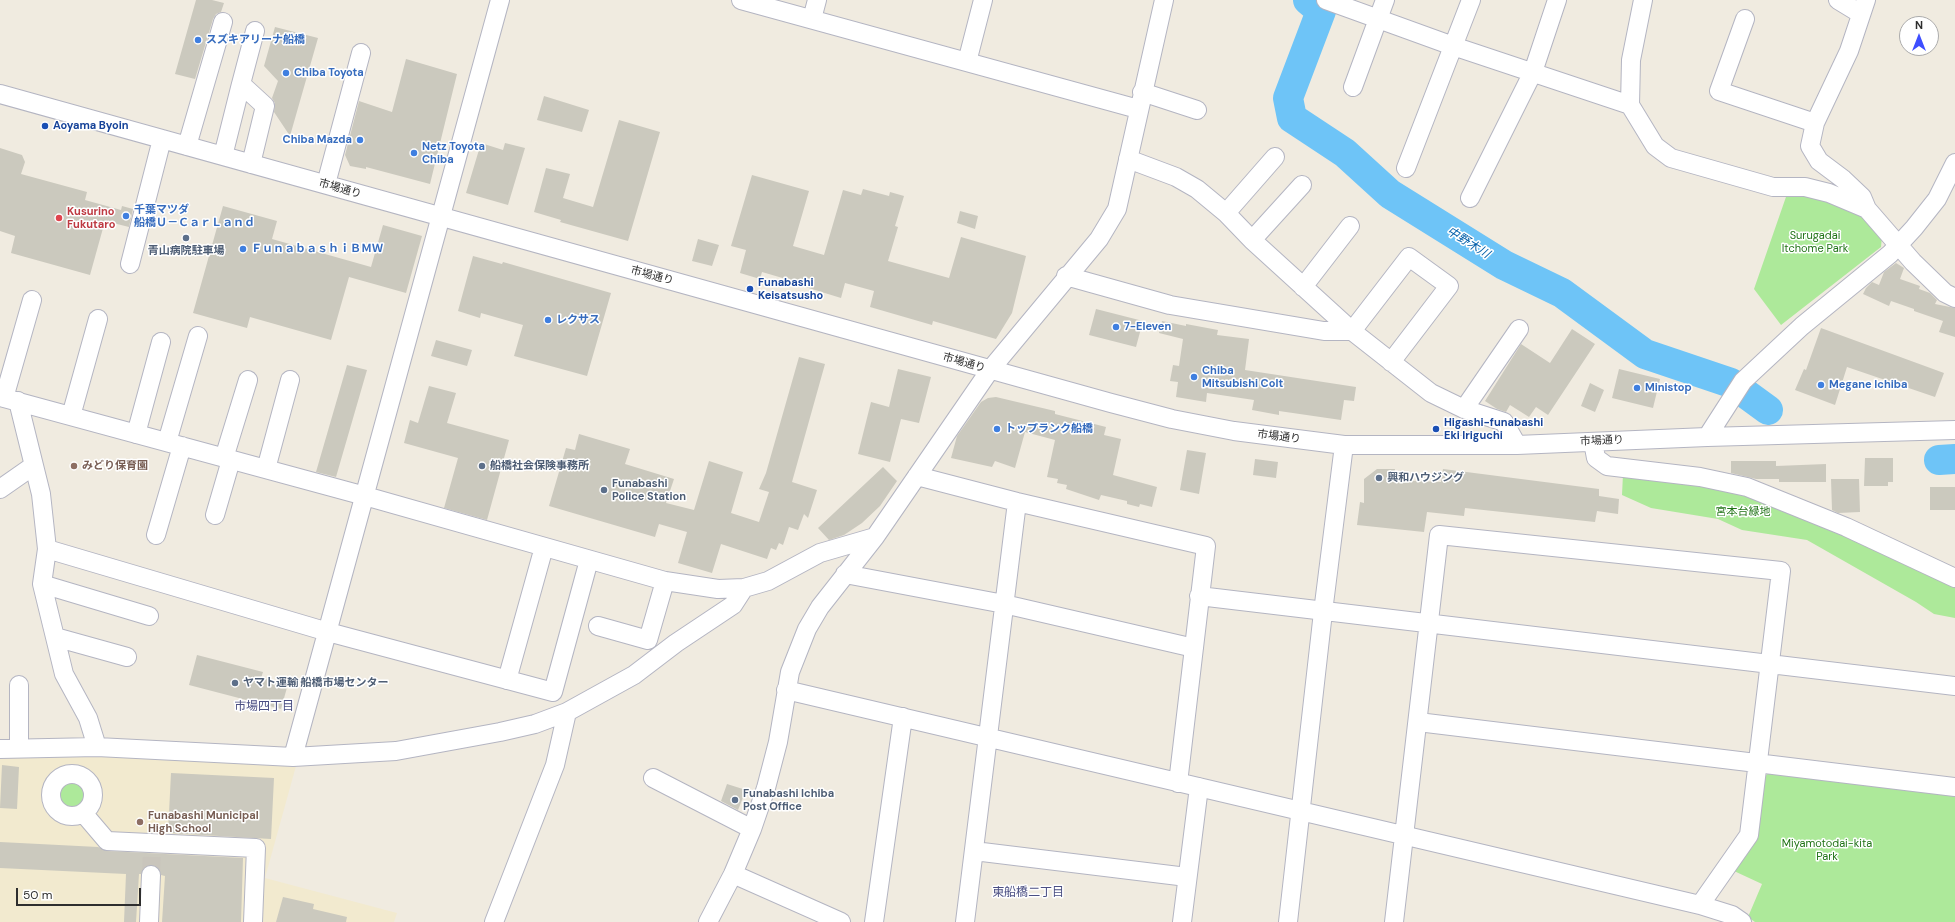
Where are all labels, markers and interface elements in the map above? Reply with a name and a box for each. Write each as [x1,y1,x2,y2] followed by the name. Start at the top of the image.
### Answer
[1899,16,1939,56] north arrow
[1915,18,1923,32] text: N
[206,33,305,47] place label: スズキアリーナ船橋
[193,35,203,45] marker: スズキアリーナ船橋
[294,66,364,80] place label: Chiba Toyota
[281,68,291,78] marker: Chiba Toyota
[53,119,128,133] place label: Aoyama Byoin
[40,121,50,131] marker: Aoyama Byoin
[283,133,352,147] place label: Chiba Mazda
[355,135,365,145] marker: Chiba Mazda
[422,140,485,166] place label: Netz Toyota Chiba
[409,148,419,158] marker: Netz Toyota Chiba
[317,177,363,201] street label: 市場通り
[134,203,255,229] place label: 千葉マツダ 船橋Ｕ－ＣａｒＬａｎｄ
[67,205,115,231] place label: Kusurino Fukutaro
[121,211,131,221] marker: 千葉マツダ 船橋Ｕ－ＣａｒＬａｎｄ
[54,213,64,223] marker: Kusurino Fukutaro
[1444,224,1492,262] water label: 中野木川
[1782,229,1848,255] park label: Surugadai Itchome Park
[181,233,191,243] marker: 青山病院駐車場
[251,242,383,256] place label: ＦｕｎａｂａｓｈｉＢＭＷ
[148,244,224,258] place label: 青山病院駐車場
[238,244,248,254] marker: ＦｕｎａｂａｓｈｉＢＭＷ
[629,264,675,288] street label: 市場通り
[758,276,823,302] place label: Funabashi Keisatsusho
[745,284,755,294] marker: Funabashi Keisatsusho
[556,313,600,327] place label: レクサス
[543,315,553,325] marker: レクサス
[1124,320,1171,334] place label: 7-Eleven
[1111,322,1121,332] marker: 7-Eleven
[941,351,987,375] street label: 市場通り
[1202,364,1283,390] place label: Chiba Mitsubishi Colt
[1189,372,1199,382] marker: Chiba Mitsubishi Colt
[1829,378,1907,392] place label: Megane Ichiba
[1816,380,1826,390] marker: Megane Ichiba
[1645,381,1692,395] place label: Ministop
[1632,383,1642,393] marker: Ministop
[1444,416,1543,442] place label: Higashi-funabashi Eki Iriguchi
[1005,422,1093,436] place label: トップランク船橋
[992,424,1002,434] marker: トップランク船橋
[1431,424,1441,434] marker: Higashi-funabashi Eki Iriguchi
[1256,428,1302,446] street label: 市場通り
[1580,434,1624,448] street label: 市場通り
[82,459,148,473] place label: みどり保育園
[490,459,589,473] place label: 船橋社会保険事務所
[69,461,79,471] marker: みどり保育園
[477,461,487,471] marker: 船橋社会保険事務所
[1387,471,1464,485] place label: 興和ハウジング
[1374,473,1384,483] marker: 興和ハウジング
[612,477,686,503] place label: Funabashi Police Station
[599,485,609,495] marker: Funabashi Police Station
[1716,505,1770,519] park label: 宮本台緑地
[243,676,389,690] place label: ヤマト運輸 船橋市場センター
[230,678,240,688] marker: ヤマト運輸 船橋市場センター
[234,700,294,714] district label: 市場四丁目
[743,787,834,813] place label: Funabashi Ichiba Post Office
[730,795,740,805] marker: Funabashi Ichiba Post Office
[148,809,259,835] place label: Funabashi Municipal High School
[135,817,145,827] marker: Funabashi Municipal High School
[1782,837,1872,863] park label: Miyamotodai-kita Park
[18,880,143,906] scale bar
[992,886,1064,900] district label: 東船橋二丁目
[23,887,52,903] text: 50 m

